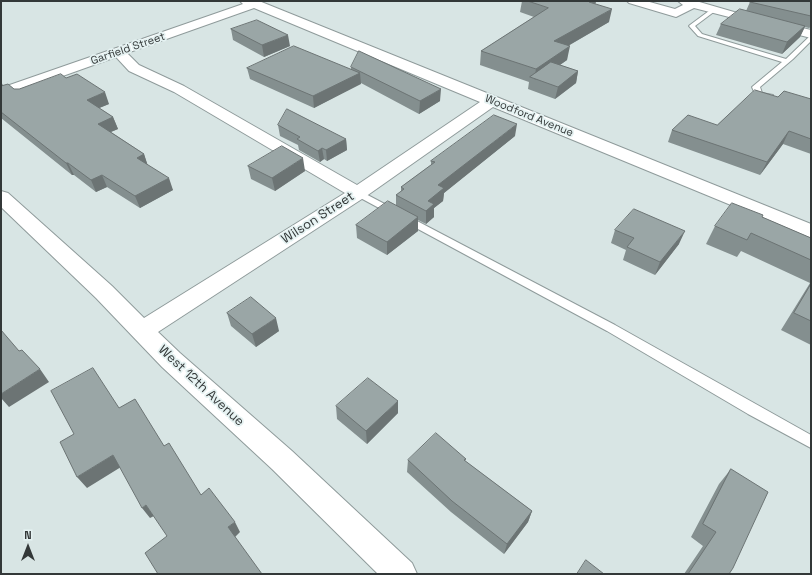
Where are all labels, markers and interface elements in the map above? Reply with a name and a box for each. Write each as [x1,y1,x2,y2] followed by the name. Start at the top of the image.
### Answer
[89,30,167,68] street label: Garfield Street
[483,92,575,140] street label: Woodford Avenue
[279,189,357,247] street label: Wilson Street
[155,342,247,430] street label: West 12th Avenue
[8,527,48,567] north arrow
[24,528,32,542] text: N

